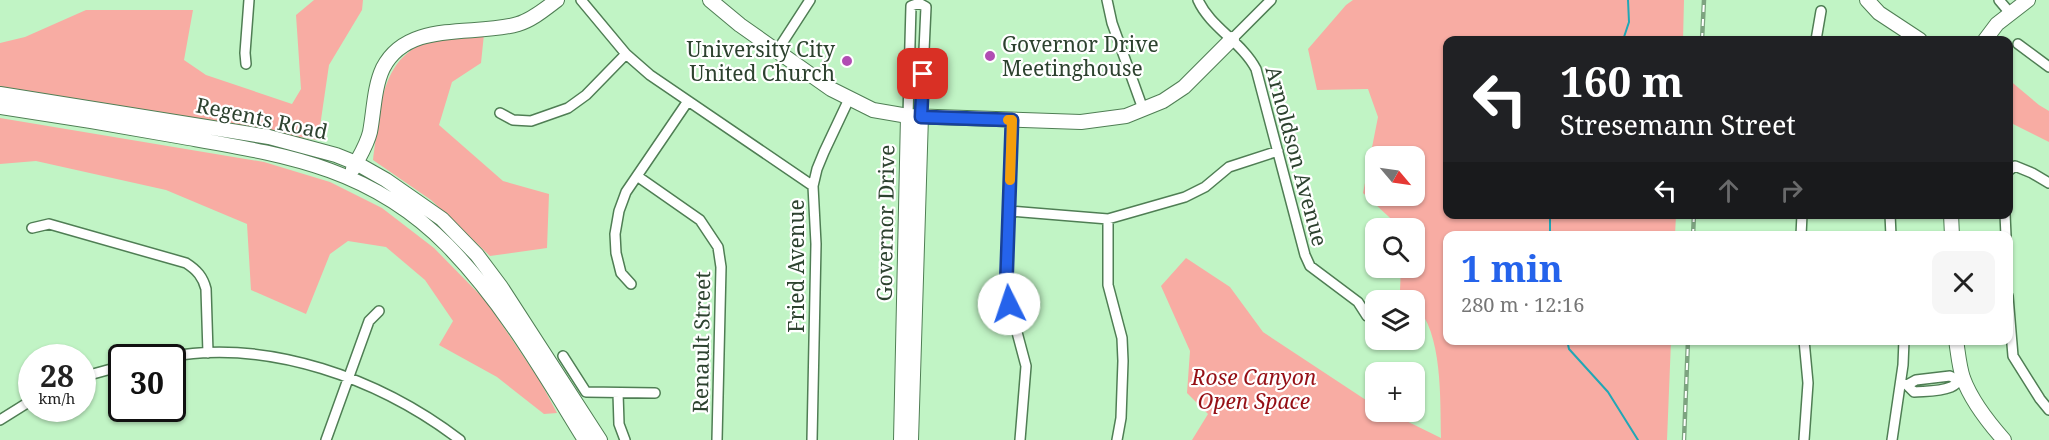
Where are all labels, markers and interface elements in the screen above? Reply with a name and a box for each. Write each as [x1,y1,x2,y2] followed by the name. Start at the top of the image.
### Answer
[1002,30,1159,82] place label: Governor Drive Meetinghouse
[687,35,835,87] place label: University City United Church
[897,48,948,99] pin
[983,49,997,63] marker: Governor Drive Meetinghouse
[1560,52,1684,109] text: 160 m
[840,54,854,68] marker: University City United Church
[906,57,939,90] icon: arrive
[1461,60,1539,138] icon: left
[1259,63,1335,249] street label: Arnoldson Avenue
[194,90,331,146] street label: Regents Road
[1560,106,1796,143] text: Stresemann Street
[870,144,900,302] street label: Governor Drive
[1365,146,1425,206] north arrow
[1365,146,1425,422] map controls
[1649,174,1682,207] icon: left
[1712,174,1745,207] icon: ahead
[1775,174,1808,207] icon: right
[782,199,810,333] street label: Fried Avenue
[1365,218,1425,278] button: search
[1461,244,1563,293] text: 1 min
[1932,251,1995,314] button: close
[686,271,716,413] street label: Renault Street
[977,272,1041,336] position arrow
[1365,290,1425,350] button: layers
[1461,291,1584,318] text: 280 m · 12:16
[108,344,186,422] speed limit sign: 30
[40,355,74,396] text: 28
[1365,362,1425,422] button: +
[1191,363,1317,415] park label: Rose Canyon Open Space
[39,388,75,408] text: km/h

